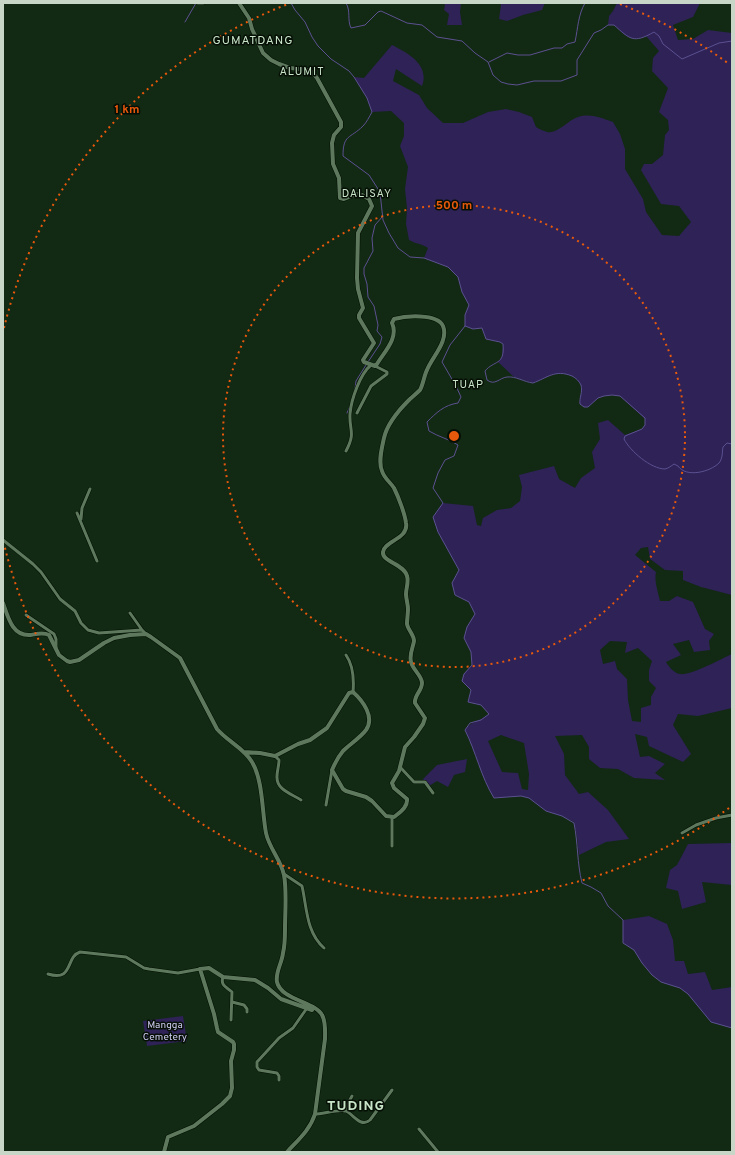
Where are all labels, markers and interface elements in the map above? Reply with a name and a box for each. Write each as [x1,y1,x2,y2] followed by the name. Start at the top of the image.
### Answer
[213,33,293,49] district label: GUMATDANG
[279,65,325,79] district label: ALUMIT
[114,102,140,118] text: 1 km
[342,187,392,201] district label: DALISAY
[436,198,472,214] text: 500 m
[452,378,484,392] district label: TUAP
[447,429,461,443] centre of rings
[143,1019,187,1044] park label: Mangga Cemetery
[327,1098,385,1115] district label: TUDING

